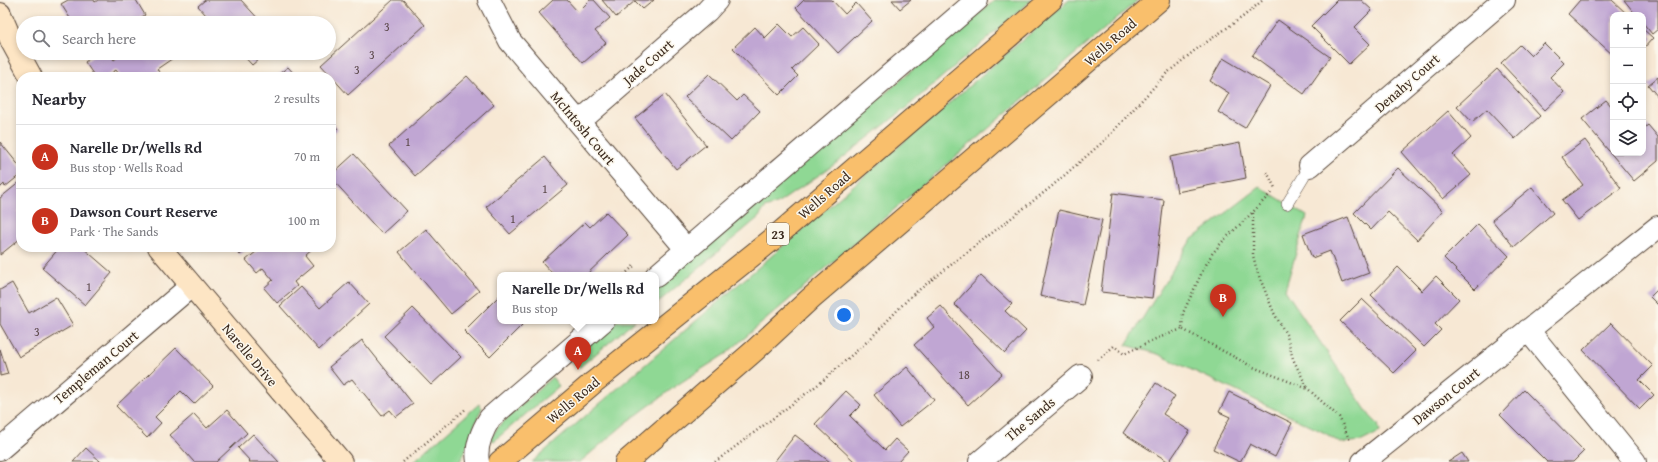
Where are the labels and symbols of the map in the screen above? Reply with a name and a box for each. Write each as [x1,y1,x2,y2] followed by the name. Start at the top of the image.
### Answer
[1079,13,1141,70] street label: Wells Road
[384,18,390,35] house number: 3
[617,34,678,91] street label: Jade Court
[369,46,375,63] house number: 3
[1370,49,1444,117] street label: Denahy Court
[354,61,360,78] house number: 3
[546,87,620,170] street label: McIntosh Court
[405,133,411,150] house number: 1
[793,166,855,223] street label: Wells Road
[542,180,548,197] house number: 1
[510,210,516,227] house number: 1
[767,223,789,245] road number: 23
[86,278,92,295] house number: 1
[1210,284,1236,317] pin: B
[834,305,854,325] your location
[218,319,283,391] street label: Narelle Drive
[34,323,40,340] house number: 3
[49,325,143,409] street label: Templeman Court
[565,337,591,370] pin: A
[1408,363,1484,429] street label: Dawson Court
[958,366,970,383] house number: 18
[542,372,604,428] street label: Wells Road
[1001,392,1059,446] street label: The Sands

